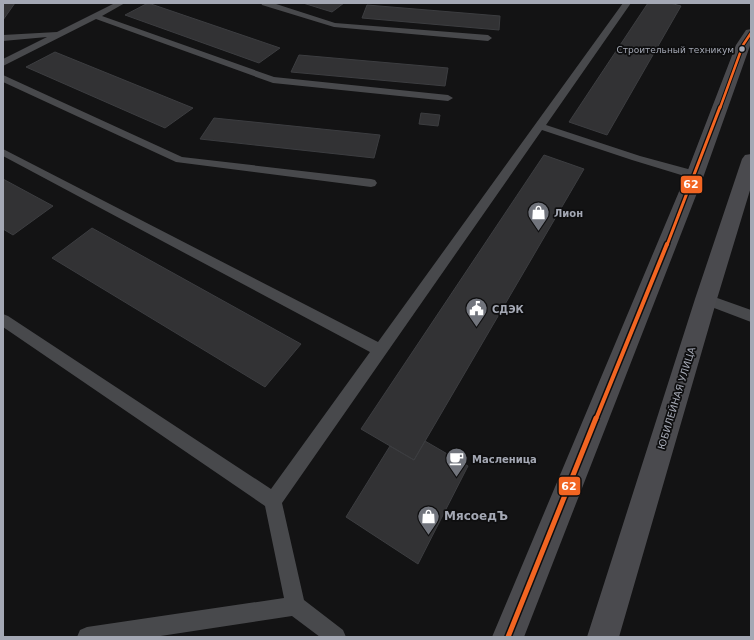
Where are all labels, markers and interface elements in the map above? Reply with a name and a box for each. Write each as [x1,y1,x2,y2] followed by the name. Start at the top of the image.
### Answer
[737,44,747,54] marker: Строительный техникум
[616,45,734,55] place label: Строительный техникум
[680,175,703,194] line badge: 62
[683,178,699,191] text: 62
[526,200,552,233] shop icon: Лион
[554,208,583,219] place label: Лион
[464,296,490,329] public building icon: СДЭК
[492,304,525,315] place label: СДЭК
[655,345,697,451] street label: ЮБИЛЕЙНАЯ УЛИЦА
[443,446,469,479] cafe icon: Масленица
[472,454,537,465] place label: Масленица
[558,476,581,496] line badge: 62
[561,480,577,493] text: 62
[415,503,441,536] shop icon: МясоедЪ
[444,509,508,523] place label: МясоедЪ

